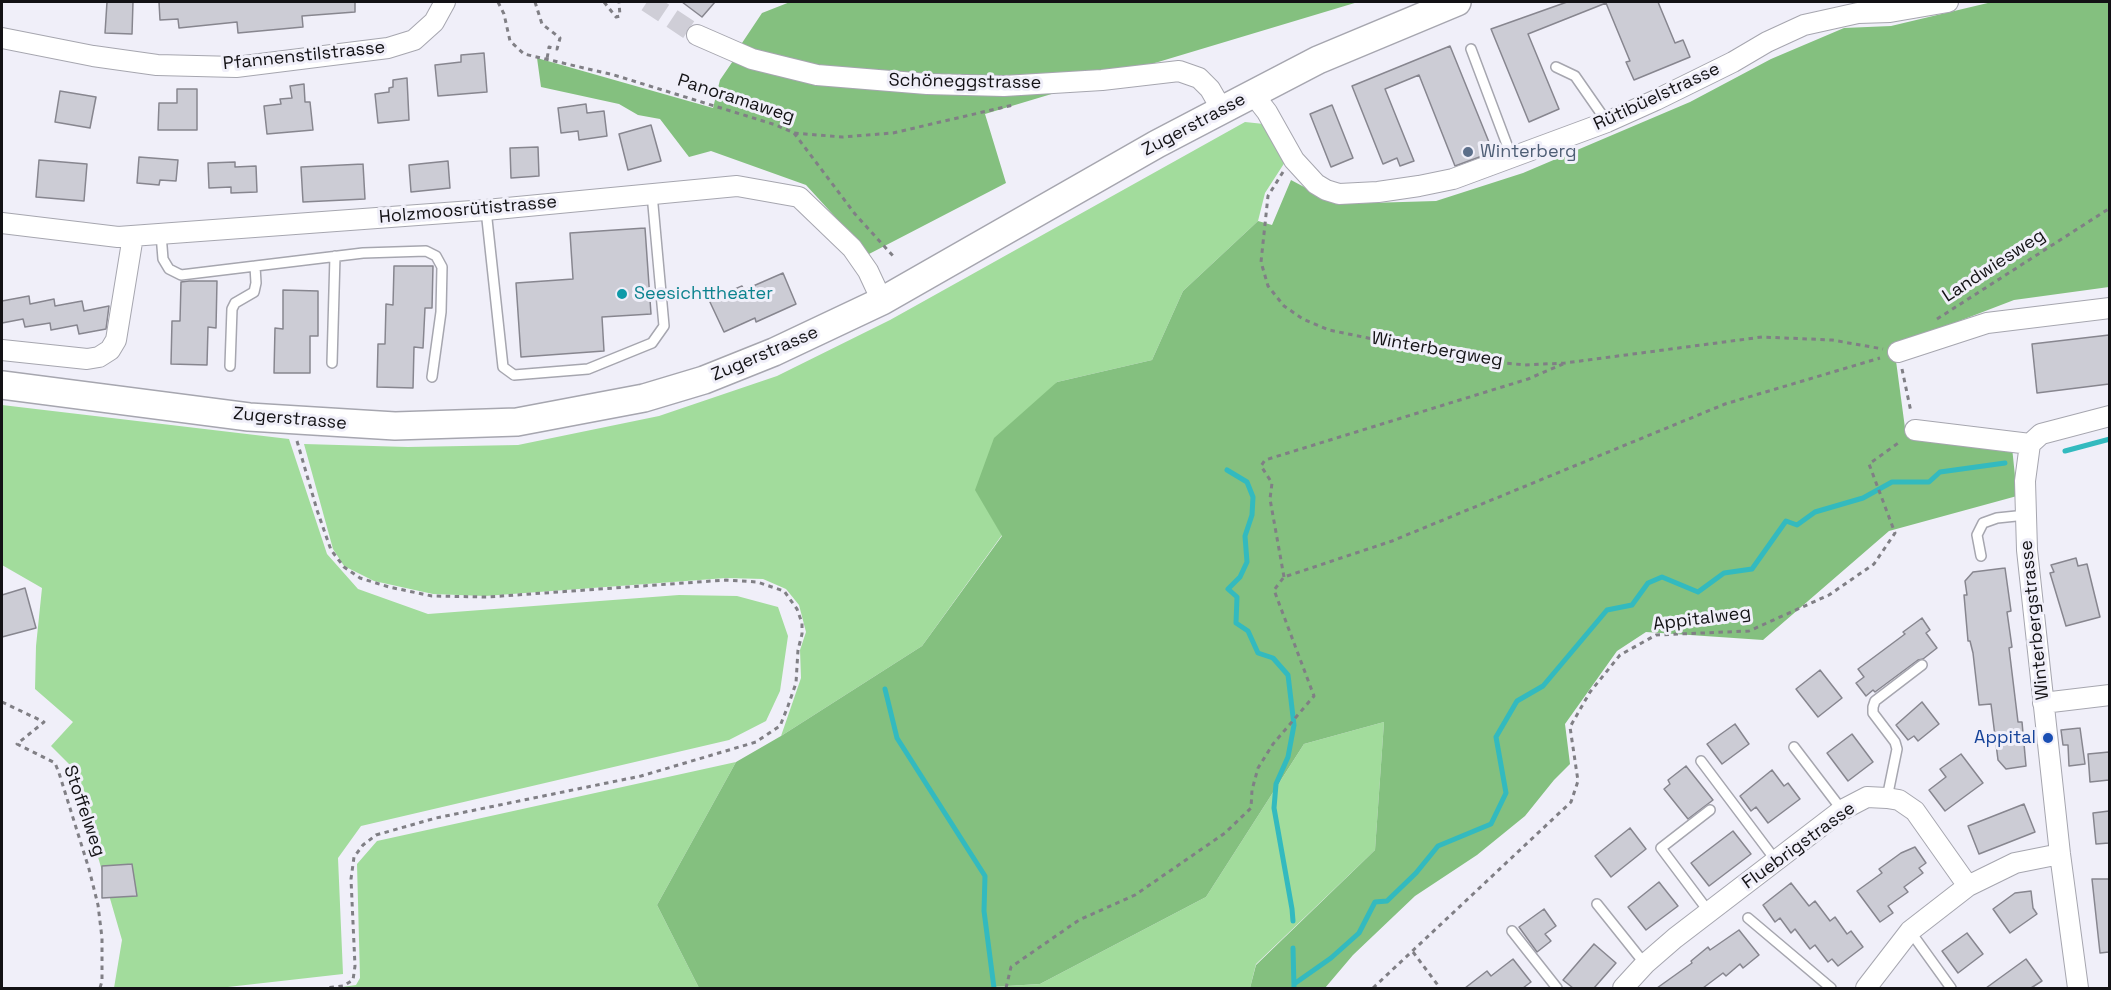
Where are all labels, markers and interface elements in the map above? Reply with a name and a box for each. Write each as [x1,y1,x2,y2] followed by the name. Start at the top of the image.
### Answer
[222,37,386,75] street label: Pfannenstilstrasse
[1590,58,1724,136] street label: Rütibüelstrasse
[675,70,797,128] street label: Panoramaweg
[888,70,1042,94] street label: Schöneggstrasse
[1139,89,1249,161] street label: Zugerstrasse
[1480,141,1577,163] place label: Winterberg
[1461,145,1475,159] marker: Winterberg
[378,191,558,229] street label: Holzmoosrütistrasse
[1939,225,2049,307] street label: Landwiesweg
[634,283,773,305] place label: Seesichttheater
[615,287,629,301] marker: Seesichttheater
[708,322,822,386] street label: Zugerstrasse
[1370,328,1504,372] street label: Winterbergweg
[232,403,348,435] street label: Zugerstrasse
[2016,539,2054,701] street label: Winterbergstrasse
[1652,602,1752,636] street label: Appitalweg
[1974,727,2036,749] place label: Appital
[2041,731,2055,745] marker: Appital
[58,763,110,859] street label: Stoffelweg
[1738,798,1860,894] street label: Fluebrigstrasse

